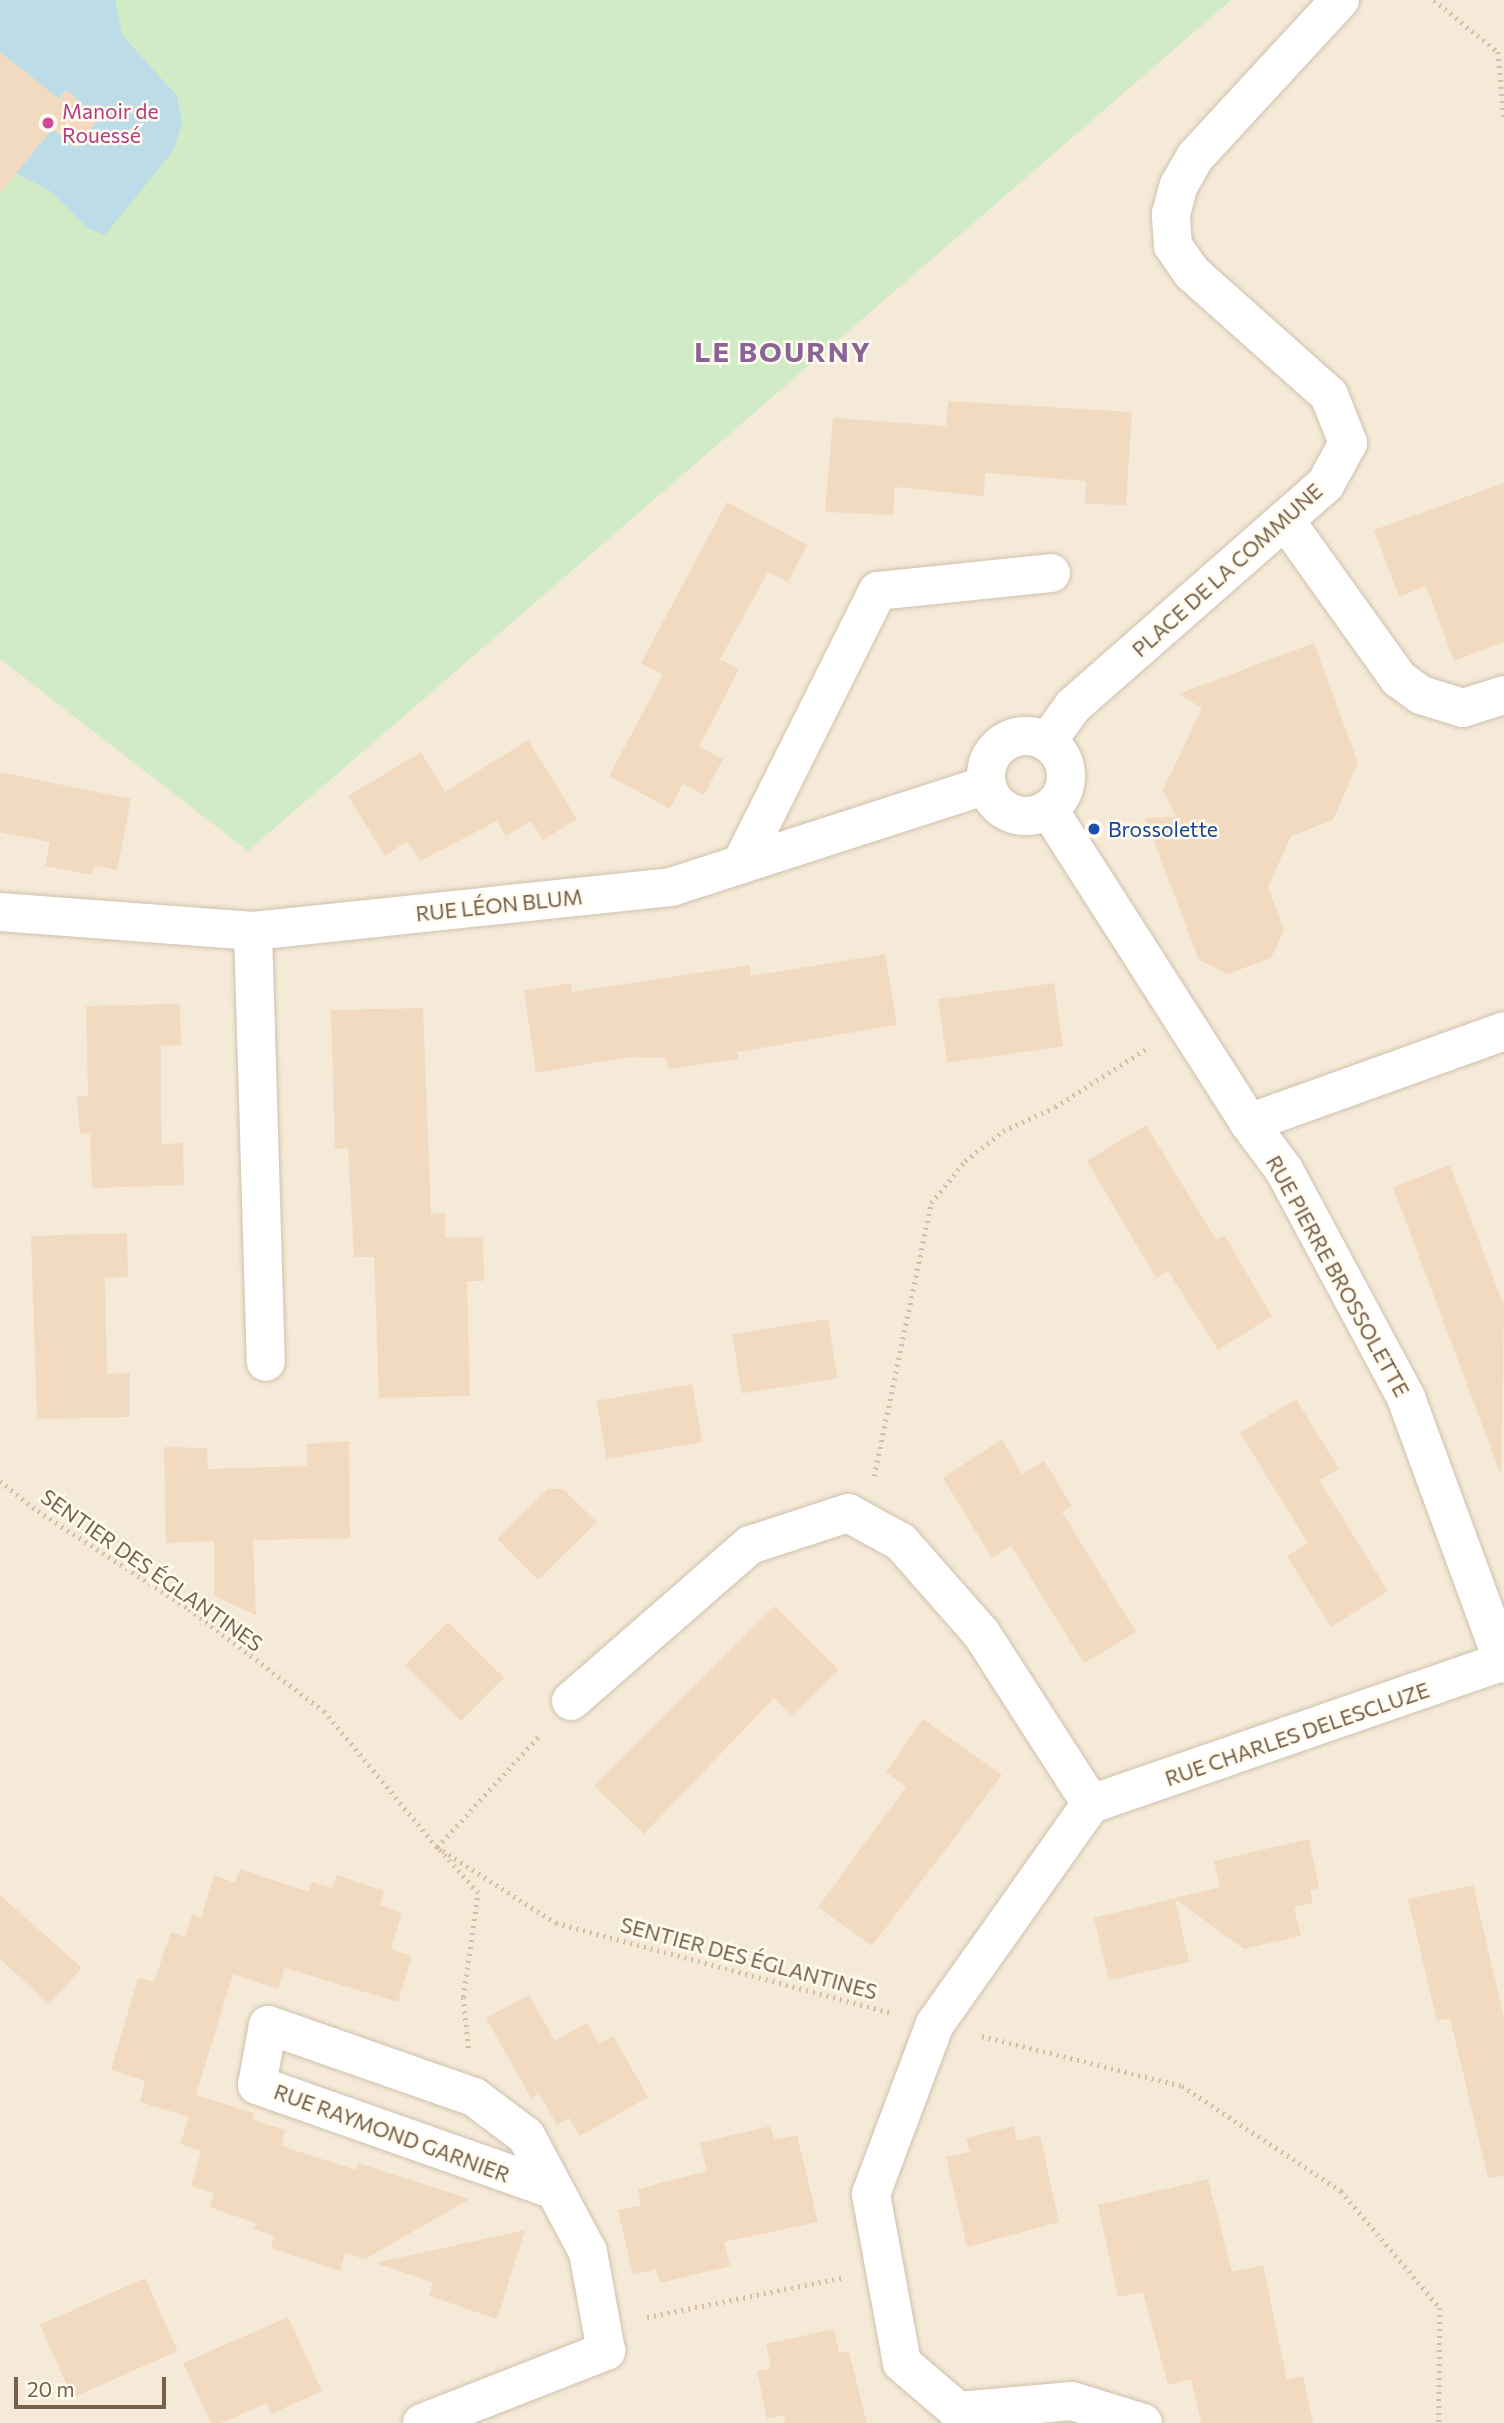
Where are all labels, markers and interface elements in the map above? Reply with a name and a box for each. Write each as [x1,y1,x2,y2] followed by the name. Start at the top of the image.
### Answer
[62,98,158,148] place label: Manoir de Rouessé
[40,115,56,131] marker: Manoir de Rouessé
[695,334,871,368] district label: LE BOURNY
[1127,478,1327,662] street label: PLACE DE LA COMMUNE
[1108,816,1218,842] place label: Brossolette
[1086,821,1102,837] marker: Brossolette
[414,884,584,926] street label: RUE LÉON BLUM
[1261,1151,1415,1401] street label: RUE PIERRE BROSSOLETTE
[36,1484,268,1656] street label: SENTIER DES ÉGLANTINES
[1162,1677,1432,1791] street label: RUE CHARLES DELESCLUZE
[618,1912,880,2004] street label: SENTIER DES ÉGLANTINES
[271,2079,513,2187] street label: RUE RAYMOND GARNIER
[18,2364,170,2408] scale bar
[27,2376,75,2401] text: 20 m

